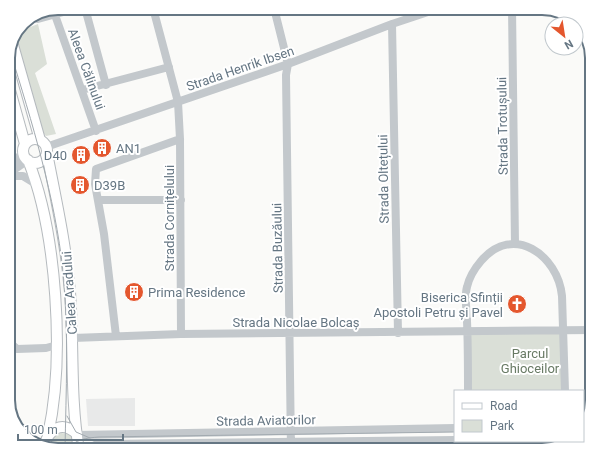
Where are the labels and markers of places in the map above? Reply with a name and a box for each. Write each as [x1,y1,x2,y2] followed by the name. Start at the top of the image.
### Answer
[91,137,113,159] building icon: AN1
[116,141,141,156] place label: AN1
[70,144,92,166] building icon: D40
[44,148,67,163] place label: D40
[69,174,91,196] building icon: D39B
[94,178,125,193] place label: D39B
[123,281,145,303] building icon: Prima Residence
[148,285,245,300] place label: Prima Residence
[373,290,503,321] place label: Biserica Sfinții Apostoli Petru și Pavel
[506,293,528,315] church icon: Biserica Sfinții Apostoli Petru și Pavel

